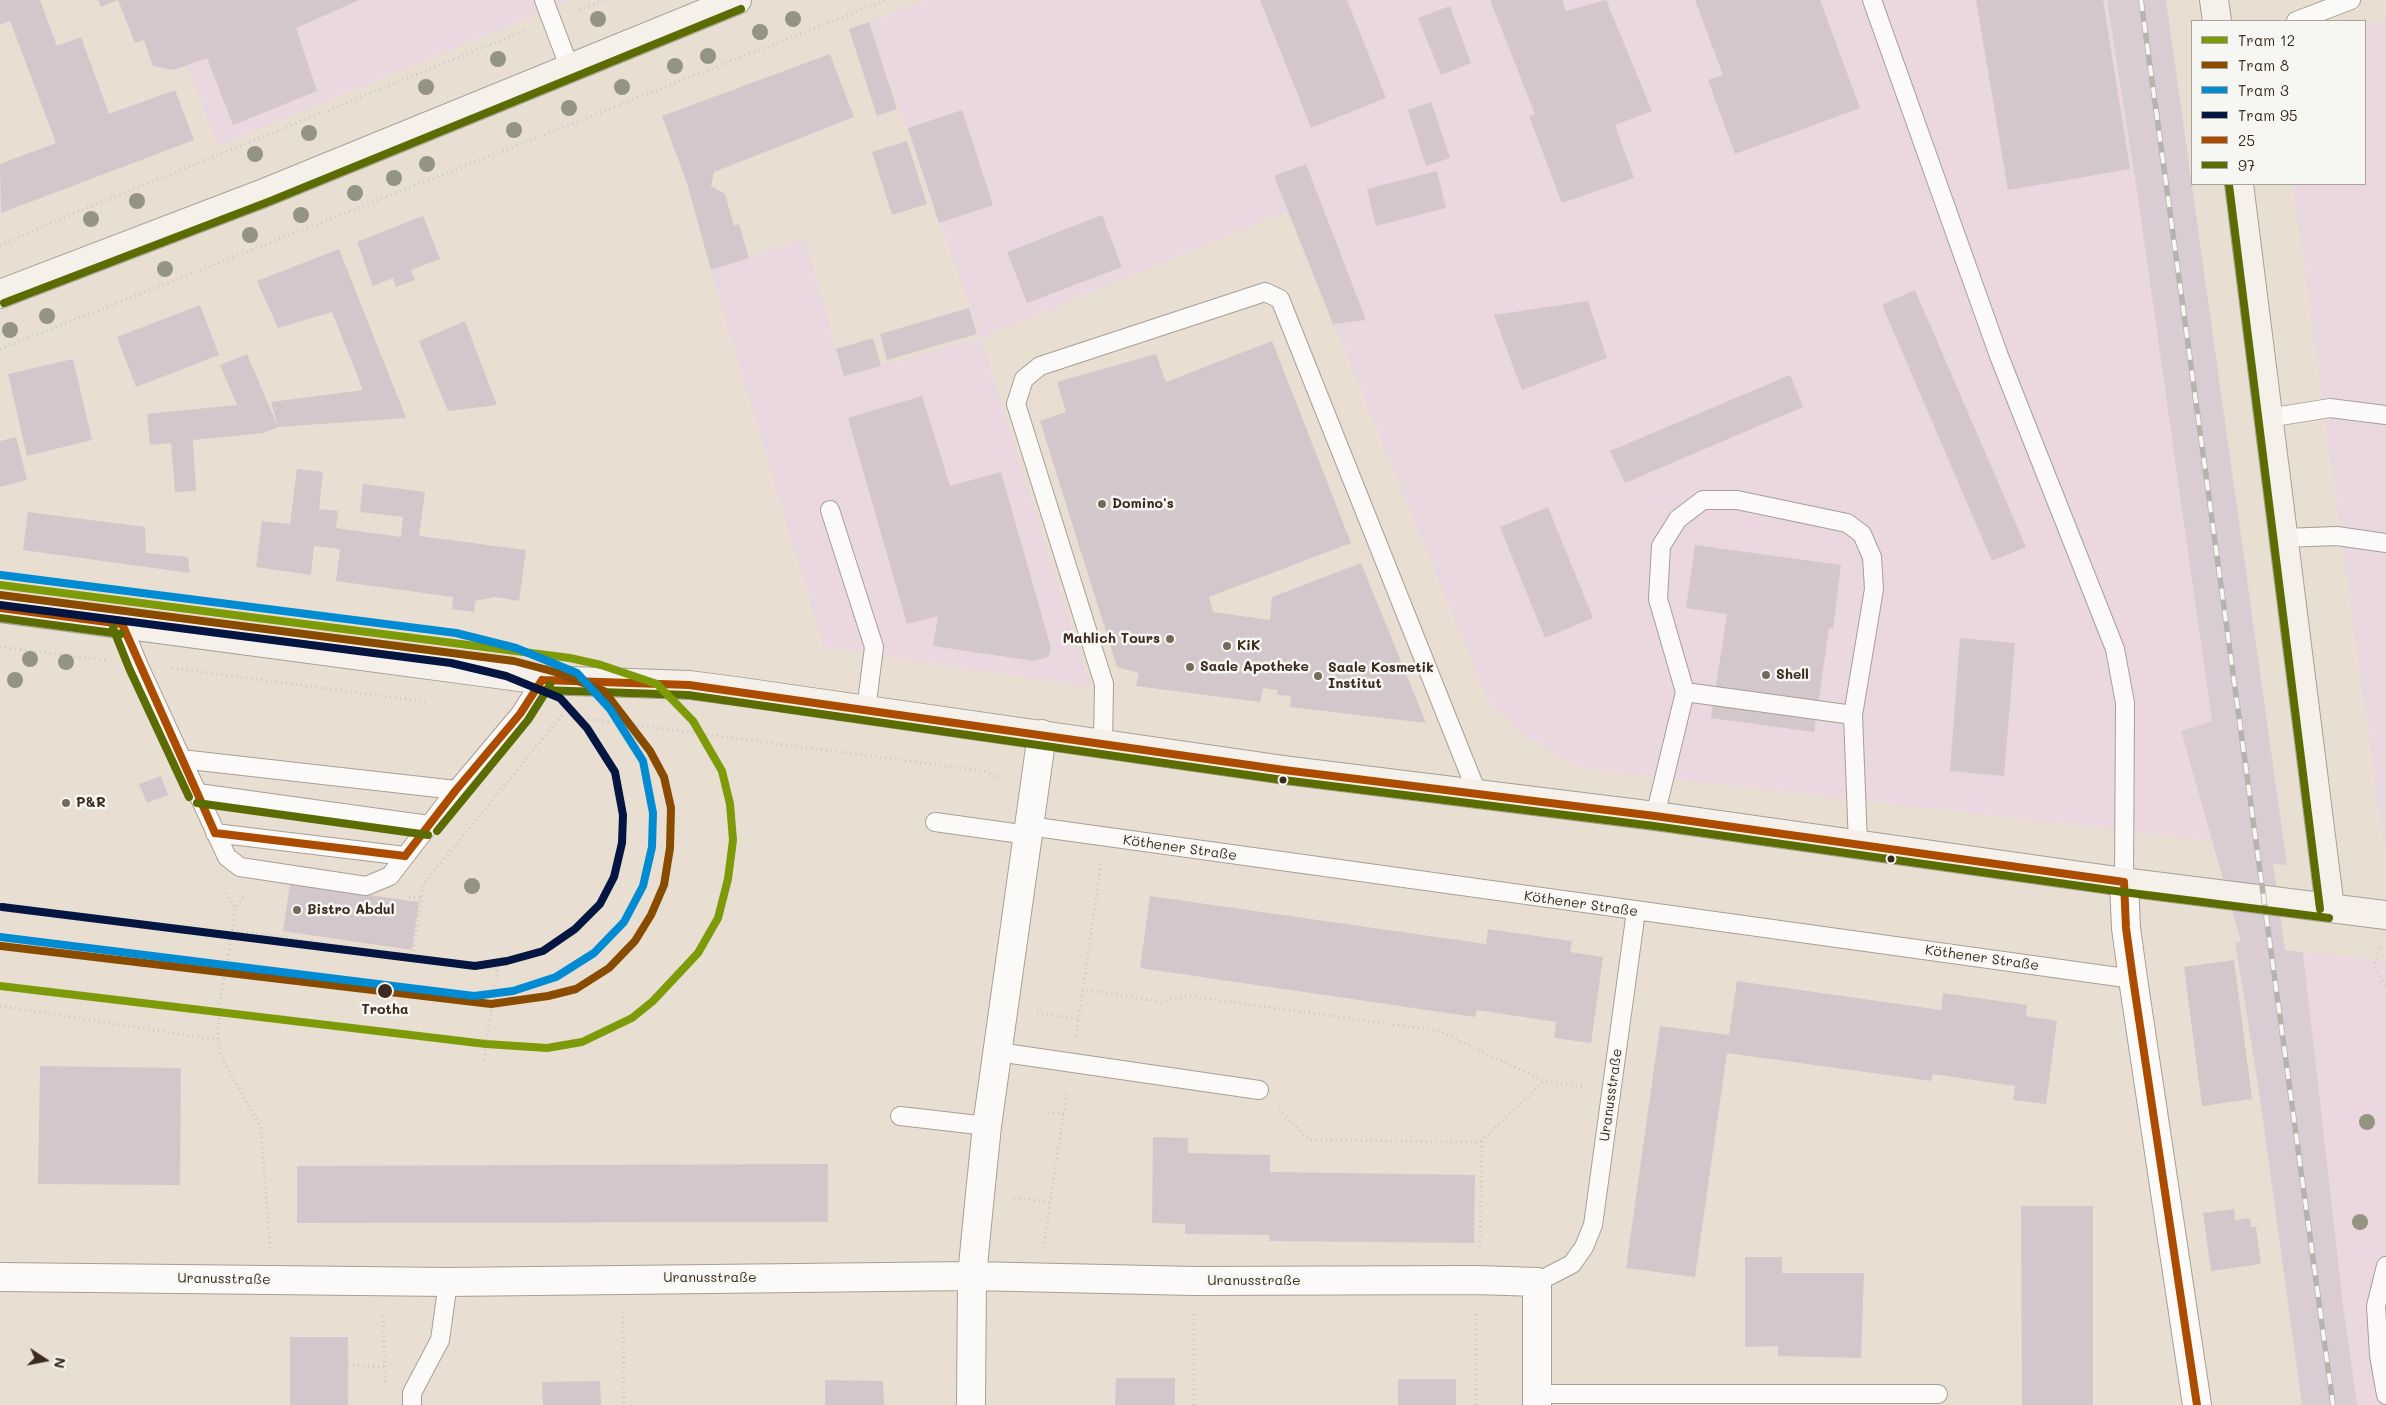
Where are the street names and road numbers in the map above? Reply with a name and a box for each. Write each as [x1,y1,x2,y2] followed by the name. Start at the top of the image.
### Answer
[1122,832,1238,864] street label: Köthener Straße
[1523,888,1639,920] street label: Köthener Straße
[1924,942,2040,974] street label: Köthener Straße
[1596,1048,1626,1142] street label: Uranusstraße
[177,1270,271,1288] street label: Uranusstraße
[663,1270,757,1286] street label: Uranusstraße
[1207,1273,1301,1289] street label: Uranusstraße

